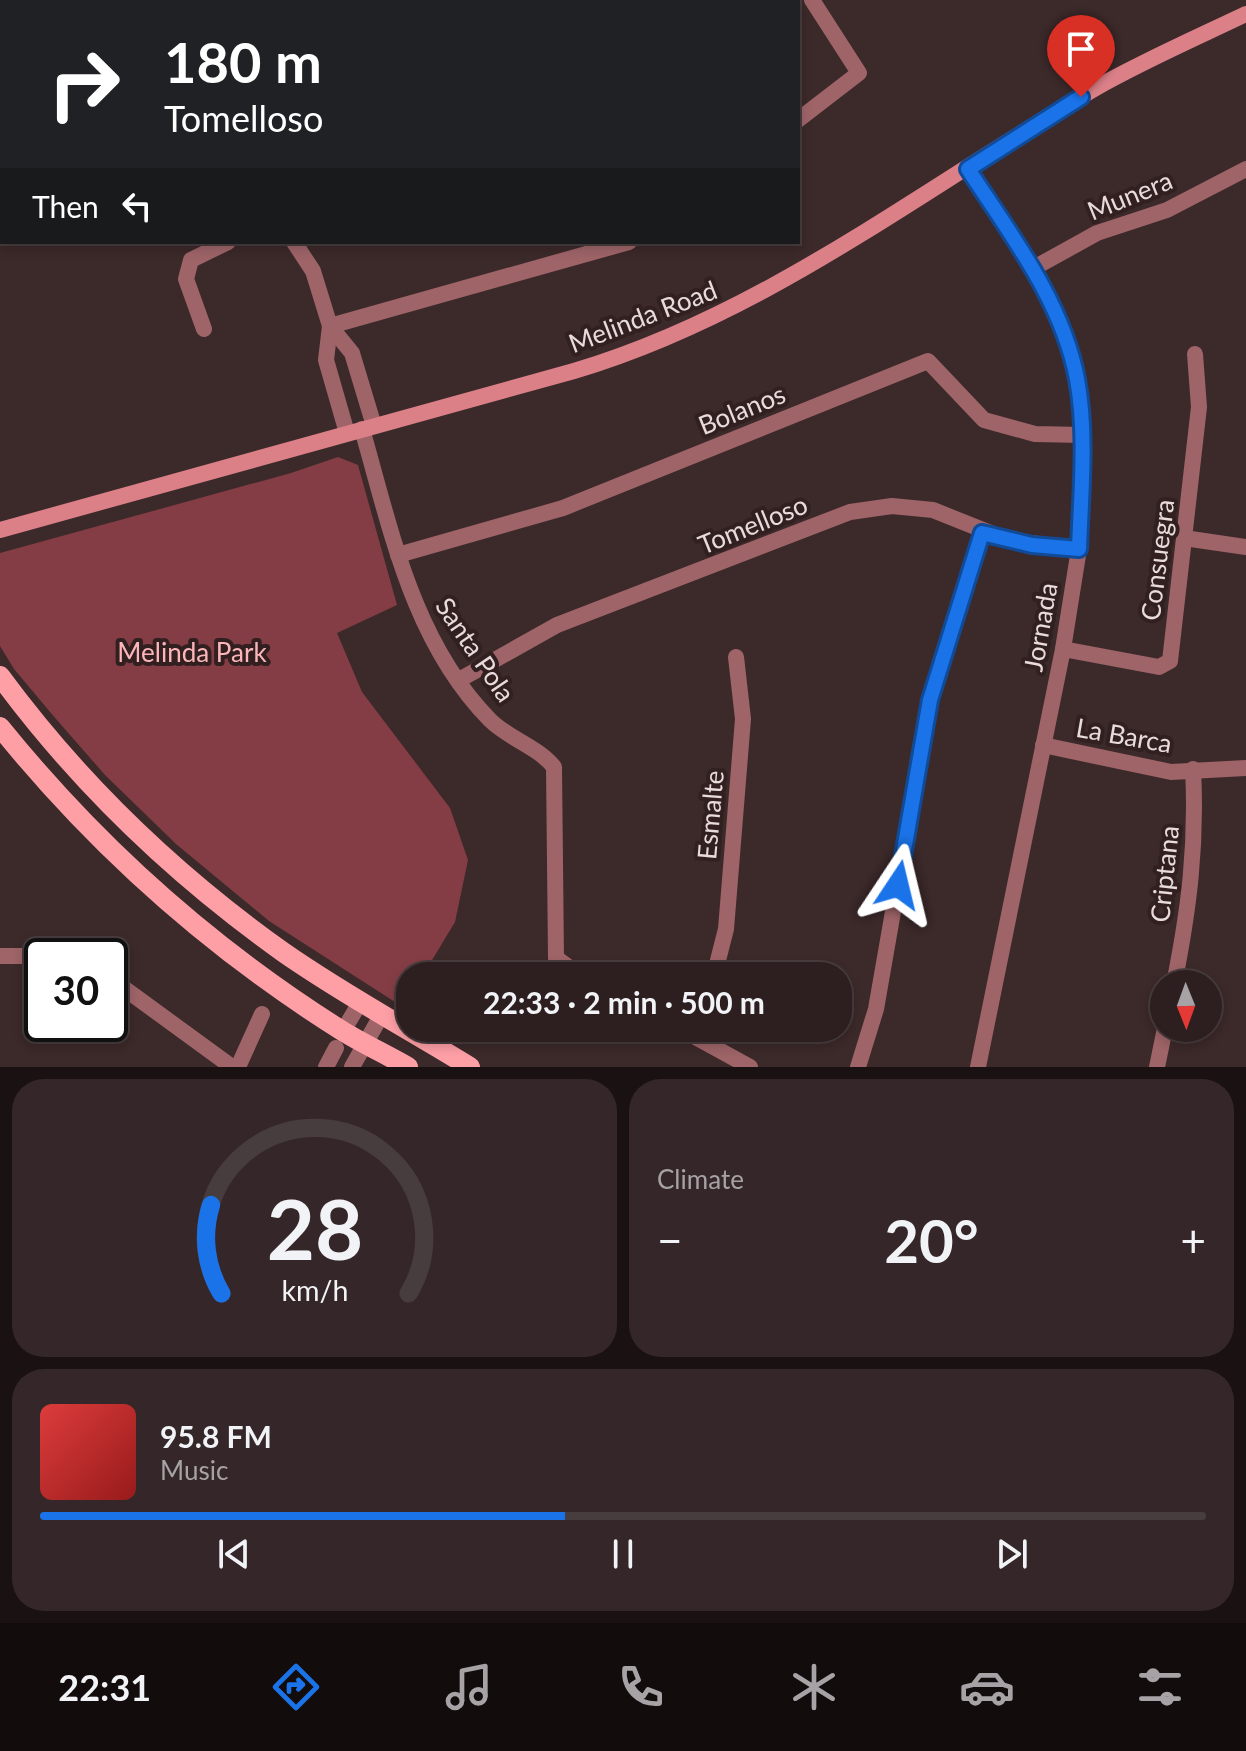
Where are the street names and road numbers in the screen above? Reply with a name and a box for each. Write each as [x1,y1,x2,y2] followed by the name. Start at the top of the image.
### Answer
[1082,164,1177,227] street label: Munera
[564,273,721,359] street label: Melinda Road
[693,377,790,441] street label: Bolanos
[693,488,812,560] street label: Tomelloso
[1134,498,1180,622] street label: Consuegra
[1016,580,1064,674] street label: Jornada
[429,591,522,708] street label: Santa Pola
[1074,711,1175,759] street label: La Barca
[690,769,730,861] street label: Esmalte
[1143,824,1185,924] street label: Criptana

